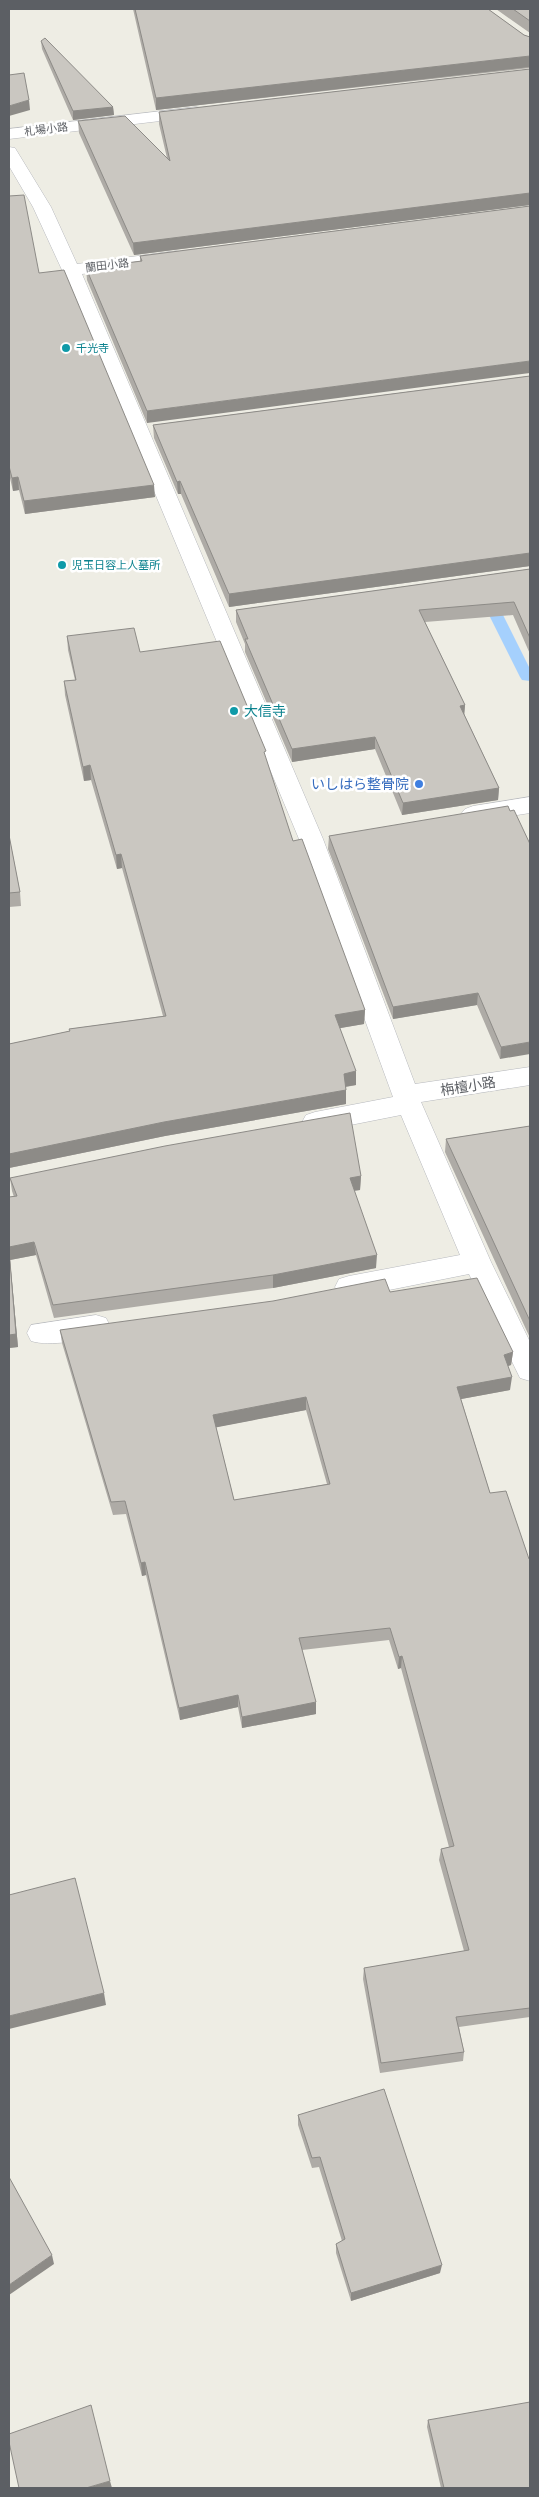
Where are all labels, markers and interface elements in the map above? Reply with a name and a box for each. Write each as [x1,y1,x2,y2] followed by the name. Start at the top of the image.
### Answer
[23,119,69,139] street label: 札場小路
[84,255,130,275] street label: 蘭田小路
[76,341,109,355] place label: 千光寺
[60,342,72,354] marker: 千光寺
[72,558,161,572] place label: 児玉日容上人墓所
[56,559,68,571] marker: 児玉日容上人墓所
[244,702,286,720] place label: 大信寺
[228,705,240,717] marker: 大信寺
[311,775,409,793] place label: いしはら整骨院
[413,778,425,790] marker: いしはら整骨院
[439,1073,497,1099] street label: 栴檀小路

